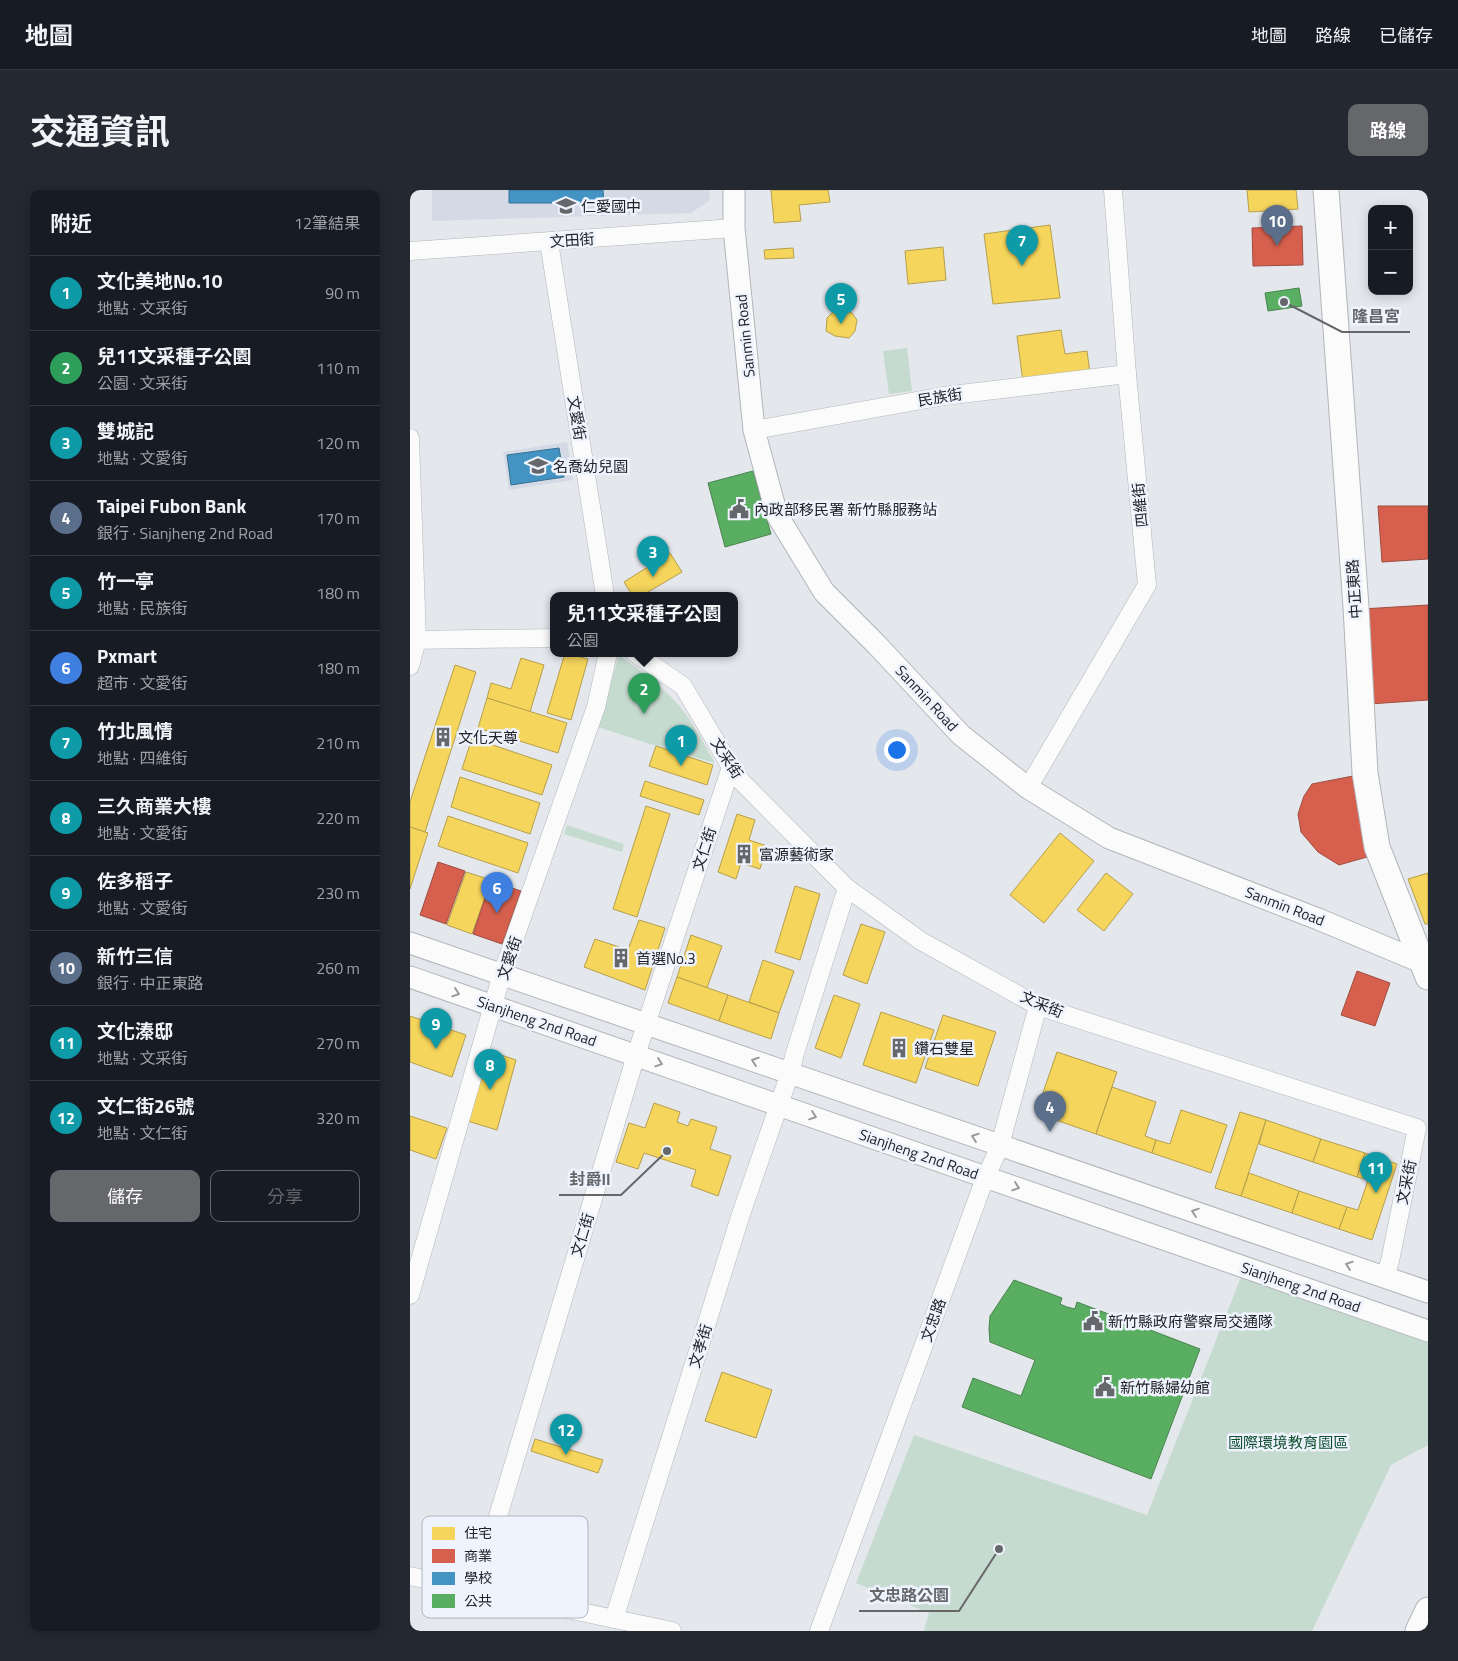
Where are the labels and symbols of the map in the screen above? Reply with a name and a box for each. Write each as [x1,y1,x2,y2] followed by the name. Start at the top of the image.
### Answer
[555,195,577,217] school or university icon: 仁愛國中
[581,195,641,218] place label: 仁愛國中
[1261,205,1293,246] pin: 10
[1006,225,1038,266] pin: 7
[549,227,595,253] street label: 文田街
[825,283,857,324] pin: 5
[729,293,761,379] street label: Sanmin Road
[1342,301,1410,332] callout: 隆昌宮
[1352,304,1400,328] text: 隆昌宮
[916,382,964,412] street label: 民族街
[562,394,592,442] street label: 文愛街
[527,455,549,477] school or university icon: 名喬幼兒園
[553,455,628,478] place label: 名喬幼兒園
[1126,481,1154,529] street label: 四維街
[728,498,750,520] public building icon: 內政部移民署 新竹縣服務站
[754,498,937,521] place label: 內政部移民署 新竹縣服務站
[637,536,669,577] pin: 3
[1340,558,1368,620] street label: 中正東路
[890,660,964,736] street label: Sanmin Road
[628,673,660,714] pin: 2
[665,725,697,766] pin: 1
[432,726,454,748] building icon: 文化天尊
[458,726,518,749] place label: 文化天尊
[705,733,749,783] street label: 文采街
[884,737,910,763] your location
[686,824,722,874] street label: 文仁街
[733,843,755,865] building icon: 富源藝術家
[759,843,834,866] place label: 富源藝術家
[481,872,513,913] pin: 6
[1242,880,1328,932] street label: Sanmin Road
[491,933,527,983] street label: 文愛街
[610,947,632,969] building icon: 首選No.3
[636,947,696,970] place label: 首選No.3
[1017,985,1067,1023] street label: 文采街
[451,987,460,997] one-way arrow
[474,990,600,1052] street label: Sianjheng 2nd Road
[420,1008,452,1049] pin: 9
[888,1037,910,1059] building icon: 鑽石雙星
[914,1037,974,1060] place label: 鑽石雙星
[474,1049,506,1090] pin: 8
[654,1057,663,1067] one-way arrow
[752,1057,760,1067] one-way arrow
[1034,1091,1066,1132] pin: 4
[808,1111,816,1121] one-way arrow
[856,1123,982,1185] street label: Sianjheng 2nd Road
[972,1133,980,1143] one-way arrow
[1360,1152,1392,1193] pin: 11
[1390,1158,1422,1206] street label: 文采街
[559,1164,621,1195] callout: 封爵II
[569,1167,611,1191] text: 封爵II
[1011,1181,1019,1191] one-way arrow
[1191,1208,1200,1218] one-way arrow
[564,1210,600,1260] street label: 文仁街
[1238,1256,1364,1318] street label: Sianjheng 2nd Road
[1345,1261,1354,1271] one-way arrow
[914,1295,952,1345] street label: 文忠路
[1082,1310,1104,1332] public building icon: 新竹縣政府警察局交通隊
[1108,1310,1273,1333] place label: 新竹縣政府警察局交通隊
[682,1321,718,1371] street label: 文孝街
[1094,1376,1116,1398] public building icon: 新竹縣婦幼館
[1120,1376,1210,1399] place label: 新竹縣婦幼館
[550,1414,582,1455] pin: 12
[1228,1431,1348,1454] park label: 國際環境教育園區
[422,1516,588,1618] legend
[464,1522,492,1543] text: 住宅
[464,1545,492,1566] text: 商業
[464,1567,492,1588] text: 學校
[859,1580,959,1611] callout: 文忠路公園
[869,1583,949,1607] text: 文忠路公園
[464,1590,492,1611] text: 公共

